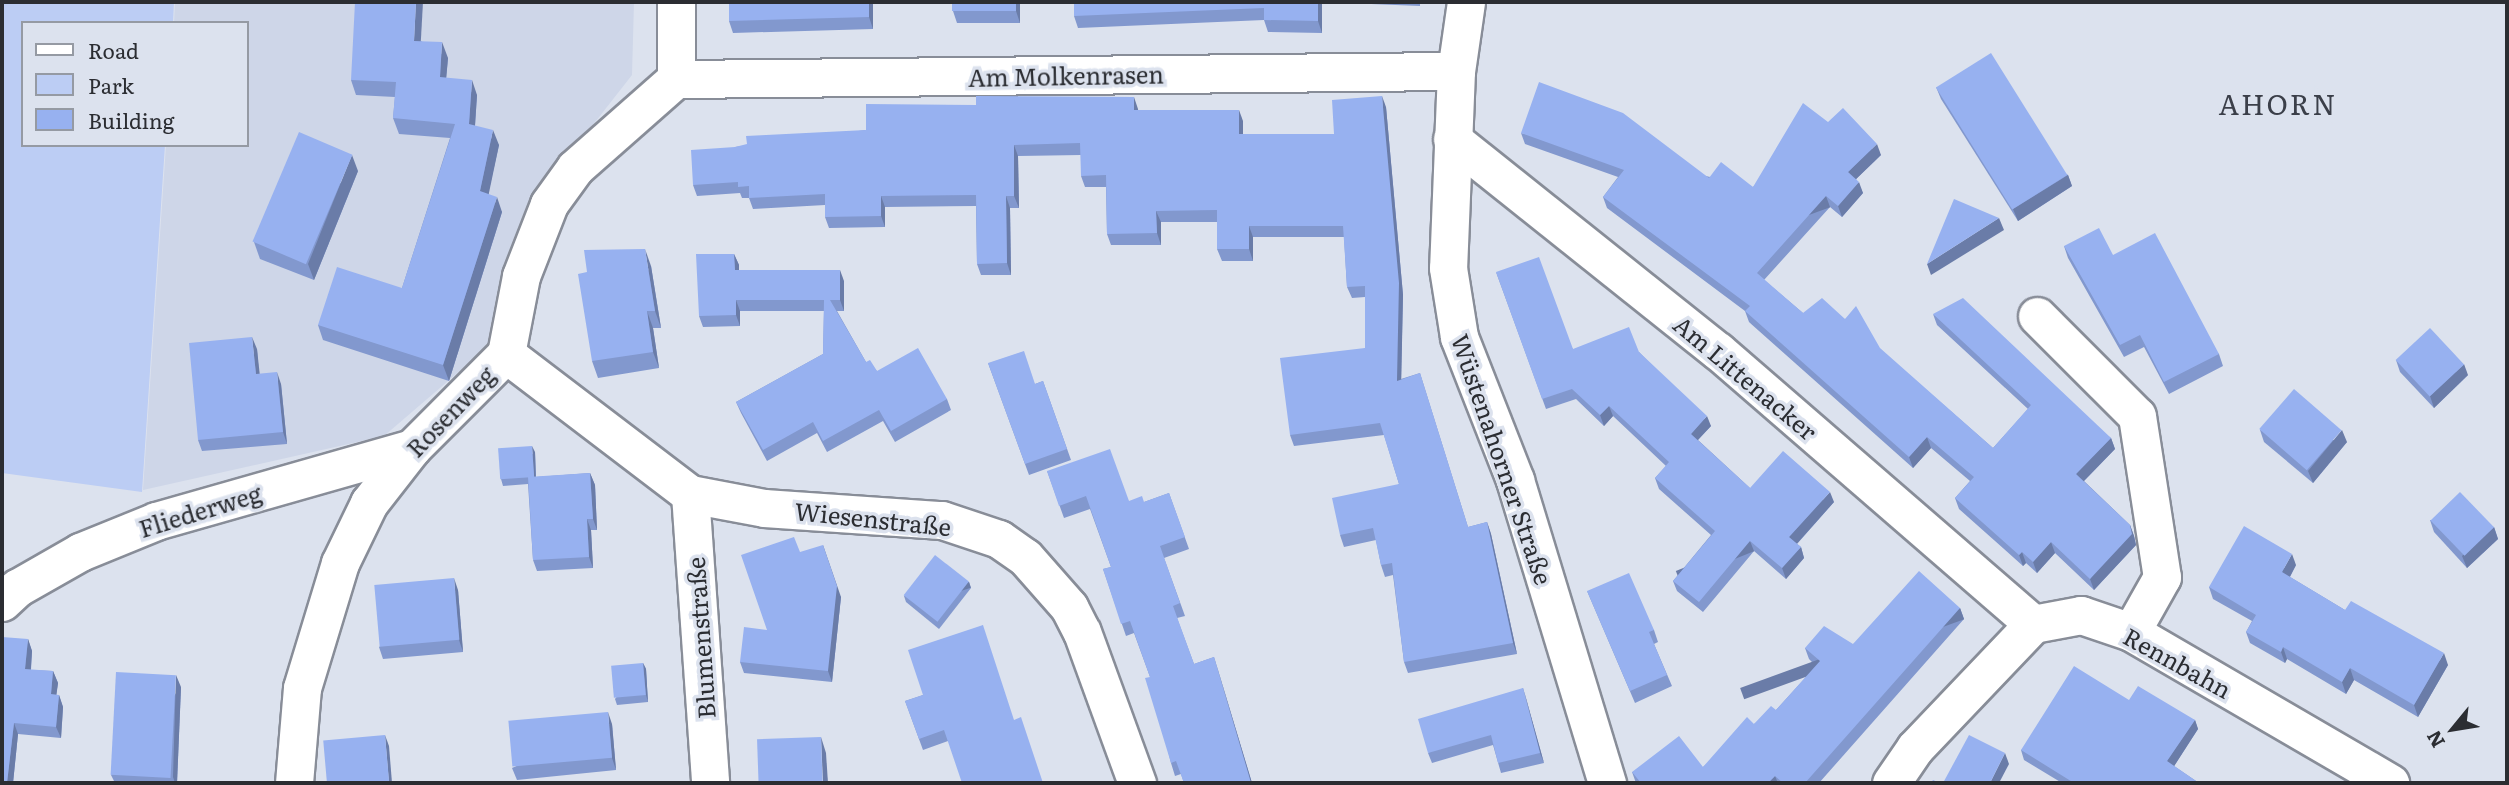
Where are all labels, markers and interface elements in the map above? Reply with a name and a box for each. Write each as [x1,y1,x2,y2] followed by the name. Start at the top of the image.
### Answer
[21,21,248,147] legend
[88,34,139,65] text: Road
[968,59,1164,91] street label: Am Molkenrasen
[88,69,134,100] text: Park
[2219,86,2337,120] district label: AHORN
[88,104,174,135] text: Building
[1669,309,1823,445] street label: Am Littenacker
[1447,330,1559,588] street label: Wüstenahorner Straße
[400,360,500,462] street label: Rosenweg
[135,478,265,542] street label: Fliederweg
[793,495,953,541] street label: Wiesenstraße
[680,556,720,720] street label: Blumenstraße
[2119,621,2237,703] street label: Rennbahn
[2418,694,2488,764] north arrow
[2419,726,2451,753] text: N

